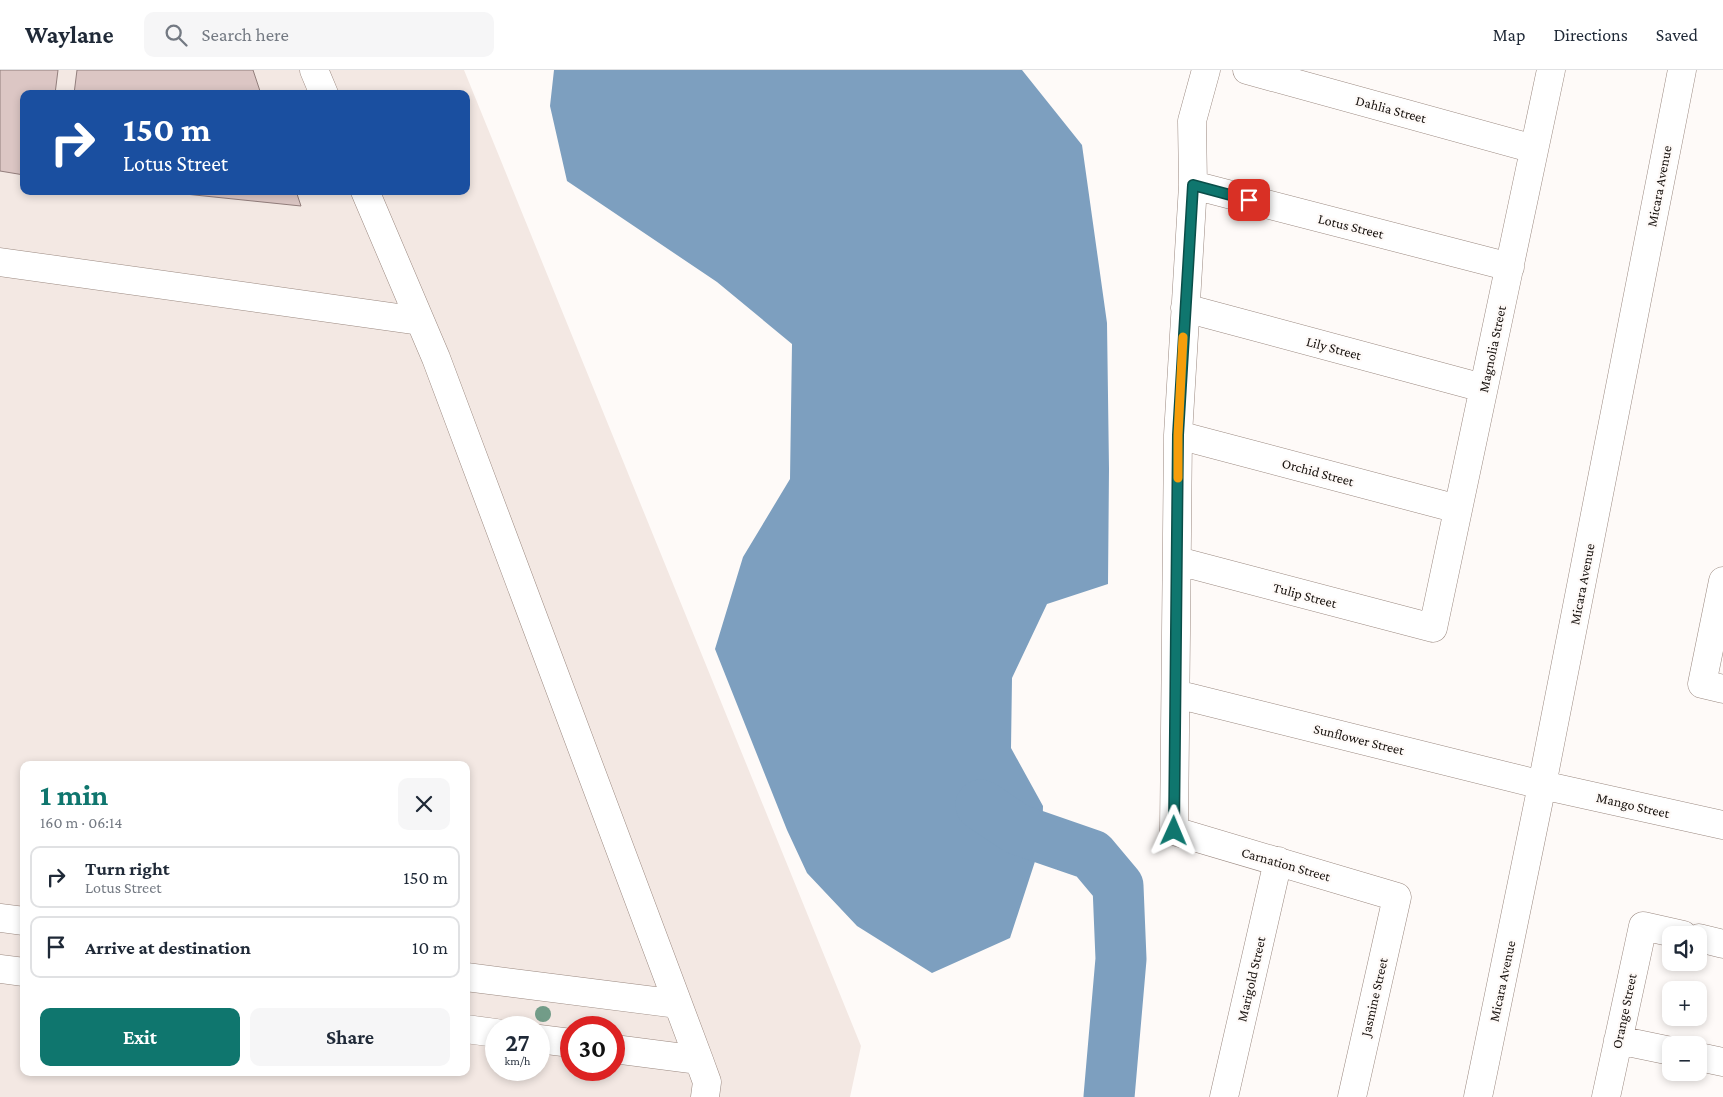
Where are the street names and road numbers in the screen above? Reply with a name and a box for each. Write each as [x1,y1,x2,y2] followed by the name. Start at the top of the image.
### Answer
[1354,92,1428,126] street label: Dahlia Street
[1643,144,1675,228] street label: Micara Avenue
[1317,210,1386,242] street label: Lotus Street
[1475,304,1509,394] street label: Magnolia Street
[1305,333,1364,363] street label: Lily Street
[1280,455,1356,489] street label: Orchid Street
[1566,542,1598,626] street label: Micara Avenue
[1271,579,1339,611] street label: Tulip Street
[1312,720,1406,758] street label: Sunflower Street
[1595,789,1672,821] street label: Mango Street
[1240,844,1333,884] street label: Carnation Street
[1233,935,1269,1023] street label: Marigold Street
[1486,939,1518,1023] street label: Micara Avenue
[1357,956,1391,1040] street label: Jasmine Street
[1608,972,1640,1050] street label: Orange Street

